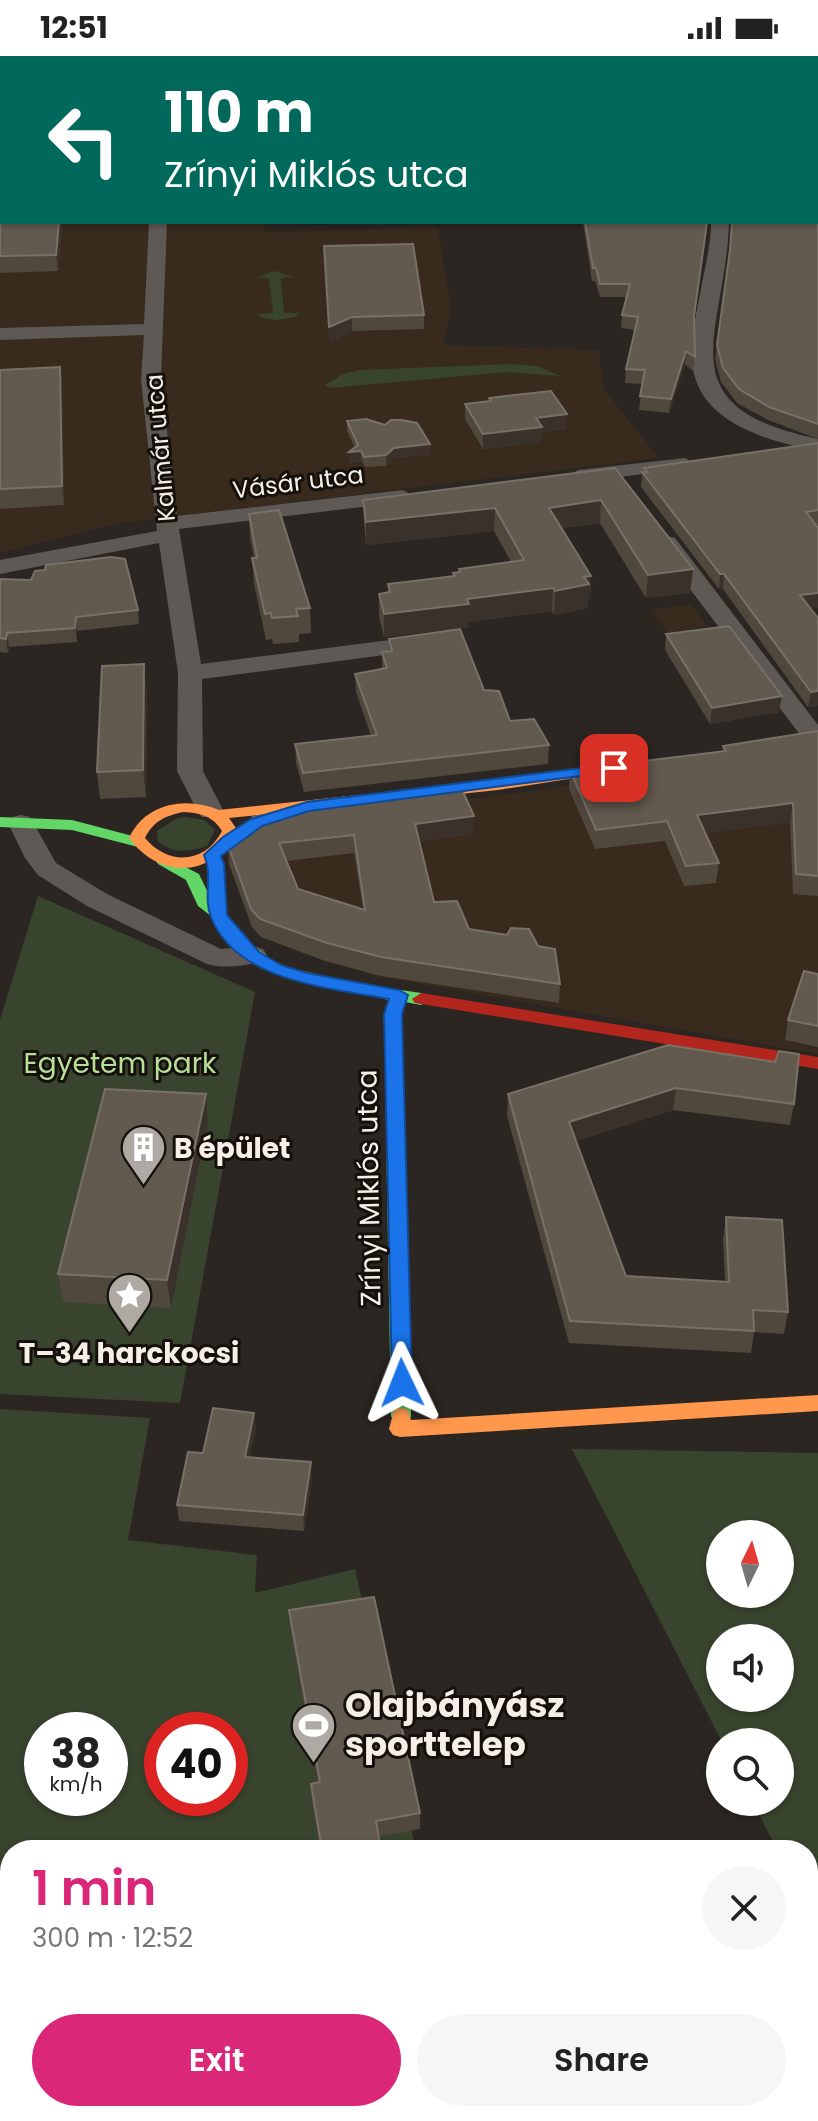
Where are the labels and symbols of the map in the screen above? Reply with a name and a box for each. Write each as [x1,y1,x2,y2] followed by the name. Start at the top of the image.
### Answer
[137,373,183,523] street label: Kalmár utca
[231,458,365,506] street label: Vásár utca
[580,734,648,802] pin
[23,1044,217,1083] park label: Egyetem park
[347,1069,391,1307] street label: Zrínyi Miklós utca
[119,1124,167,1187] building icon: B épület
[174,1129,290,1168] place label: B épület
[105,1272,153,1335] place icon: T–34 harckocsi
[19,1334,239,1373] place label: T–34 harckocsi
[360,1341,444,1425] position arrow
[706,1520,794,1608] north arrow
[345,1681,564,1768] place label: Olajbányász sporttelep
[290,1701,338,1764] sports icon: Olajbányász sporttelep
[144,1712,248,1816] speed limit sign: 40

